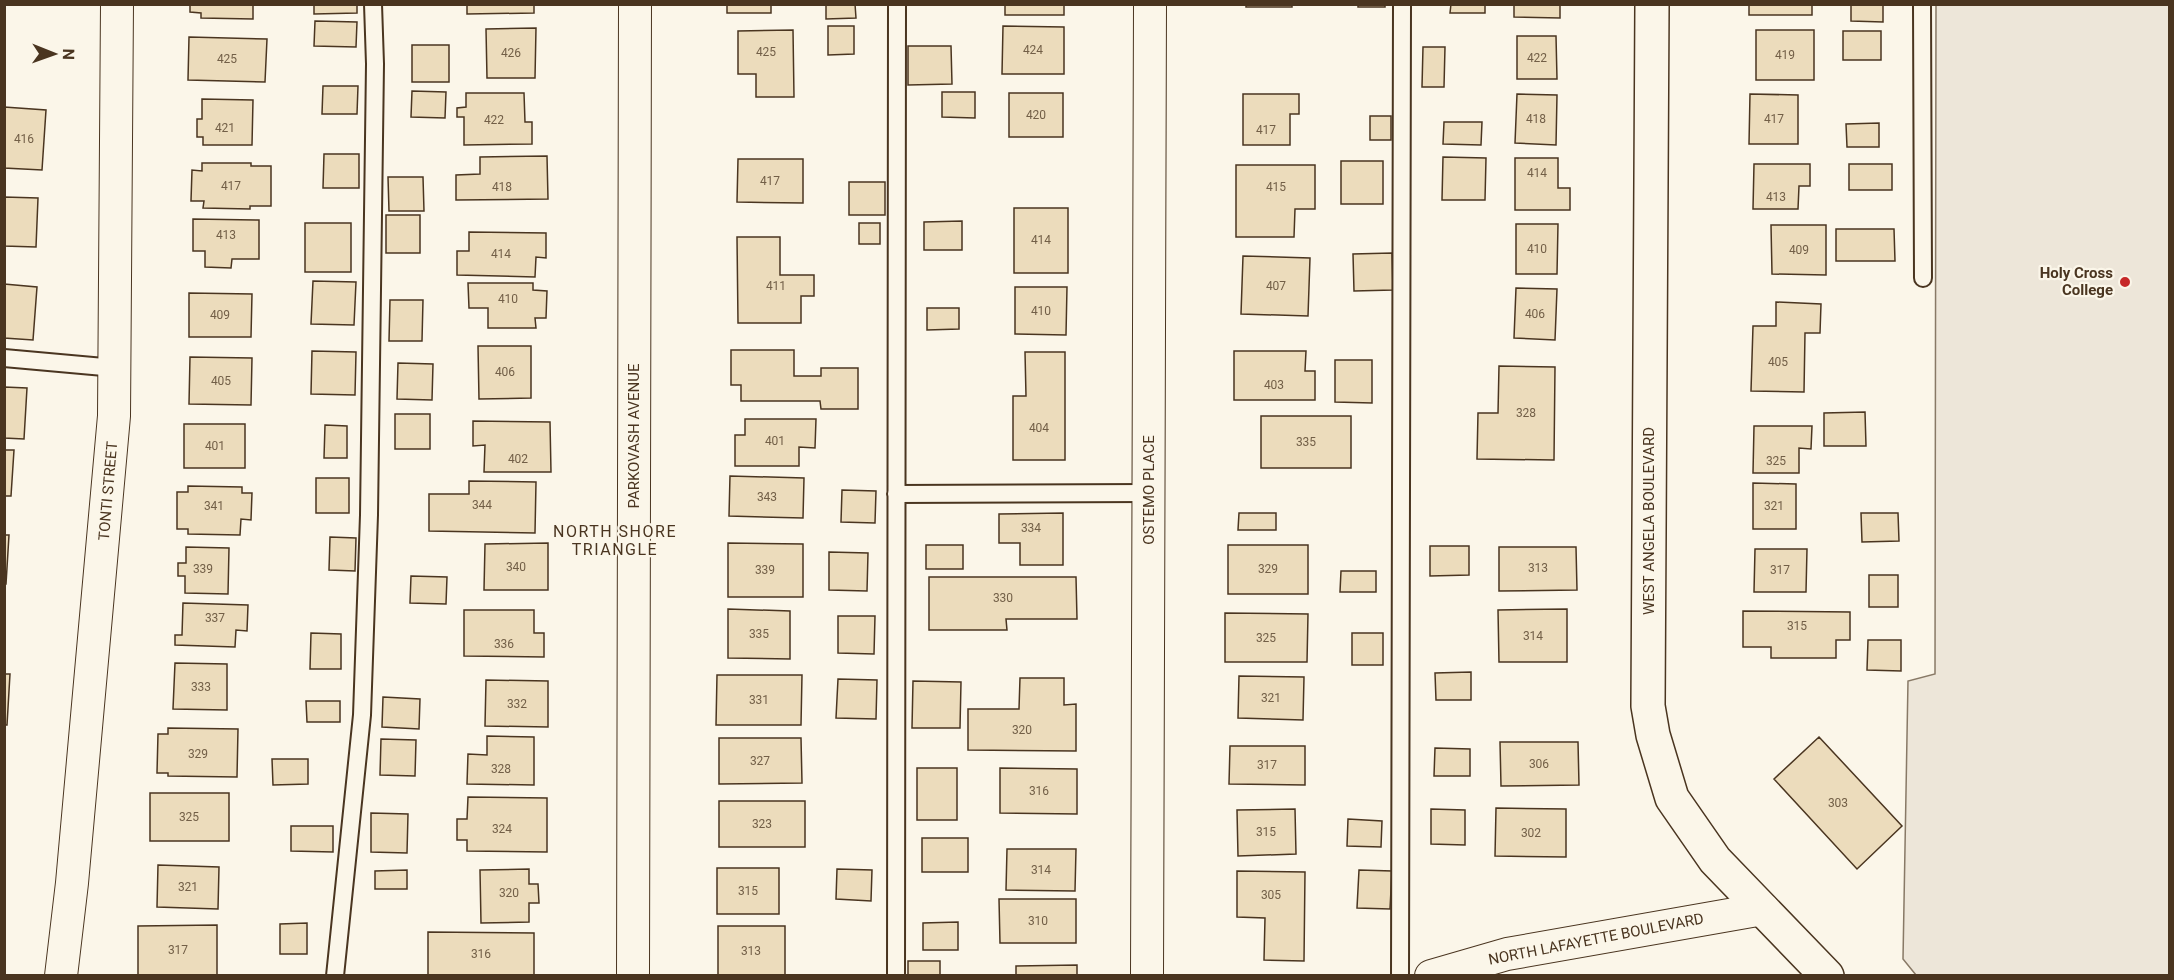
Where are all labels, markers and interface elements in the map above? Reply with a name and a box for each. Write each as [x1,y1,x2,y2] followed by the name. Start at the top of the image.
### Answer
[24,24,84,84] north arrow
[1023,43,1043,57] house number: 424
[756,45,776,59] house number: 425
[501,46,521,60] house number: 426
[59,48,78,60] text: N
[1775,48,1795,62] house number: 419
[1527,51,1547,65] house number: 422
[217,52,237,66] house number: 425
[1026,108,1046,122] house number: 420
[1526,112,1546,126] house number: 418
[1764,112,1784,126] house number: 417
[484,113,504,127] house number: 422
[215,121,235,135] house number: 421
[1256,123,1276,137] house number: 417
[14,132,34,146] house number: 416
[1527,166,1547,180] house number: 414
[760,174,780,188] house number: 417
[221,179,241,193] house number: 417
[492,180,512,194] house number: 418
[1266,180,1286,194] house number: 415
[1766,190,1786,204] house number: 413
[216,228,236,242] house number: 413
[1031,233,1051,247] house number: 414
[1527,242,1547,256] house number: 410
[1789,243,1809,257] house number: 409
[491,247,511,261] house number: 414
[2040,264,2113,299] place label: Holy Cross College
[2118,275,2132,289] marker: Holy Cross College
[766,279,786,293] house number: 411
[1266,279,1286,293] house number: 407
[498,292,518,306] house number: 410
[1031,304,1051,318] house number: 410
[1525,307,1545,321] house number: 406
[210,308,230,322] house number: 409
[1768,355,1788,369] house number: 405
[625,363,643,509] street label: PARKOVASH AVENUE
[495,365,515,379] house number: 406
[211,374,231,388] house number: 405
[1264,378,1284,392] house number: 403
[1516,406,1536,420] house number: 328
[1029,421,1049,435] house number: 404
[1640,427,1658,615] street label: WEST ANGELA BOULEVARD
[765,434,785,448] house number: 401
[1140,435,1158,545] street label: OSTEMO PLACE
[1296,435,1316,449] house number: 335
[205,439,225,453] house number: 401
[95,441,121,541] street label: TONTI STREET
[508,452,528,466] house number: 402
[1766,454,1786,468] house number: 325
[757,490,777,504] house number: 343
[472,498,492,512] house number: 344
[204,499,224,513] house number: 341
[1764,499,1784,513] house number: 321
[1021,521,1041,535] house number: 334
[553,522,677,559] district label: NORTH SHORE TRIANGLE
[506,560,526,574] house number: 340
[1528,561,1548,575] house number: 313
[193,562,213,576] house number: 339
[1258,562,1278,576] house number: 329
[755,563,775,577] house number: 339
[1770,563,1790,577] house number: 317
[993,591,1013,605] house number: 330
[205,611,225,625] house number: 337
[1787,619,1807,633] house number: 315
[749,627,769,641] house number: 335
[1523,629,1543,643] house number: 314
[1256,631,1276,645] house number: 325
[494,637,514,651] house number: 336
[191,680,211,694] house number: 333
[1261,691,1281,705] house number: 321
[749,693,769,707] house number: 331
[507,697,527,711] house number: 332
[1012,723,1032,737] house number: 320
[188,747,208,761] house number: 329
[750,754,770,768] house number: 327
[1529,757,1549,771] house number: 306
[1257,758,1277,772] house number: 317
[491,762,511,776] house number: 328
[1029,784,1049,798] house number: 316
[1828,796,1848,810] house number: 303
[179,810,199,824] house number: 325
[752,817,772,831] house number: 323
[492,822,512,836] house number: 324
[1256,825,1276,839] house number: 315
[1521,826,1541,840] house number: 302
[1031,863,1051,877] house number: 314
[178,880,198,894] house number: 321
[738,884,758,898] house number: 315
[499,886,519,900] house number: 320
[1261,888,1281,902] house number: 305
[1487,909,1705,969] street label: NORTH LAFAYETTE BOULEVARD
[1028,914,1048,928] house number: 310
[168,943,188,957] house number: 317
[741,944,761,958] house number: 313
[471,947,491,961] house number: 316

